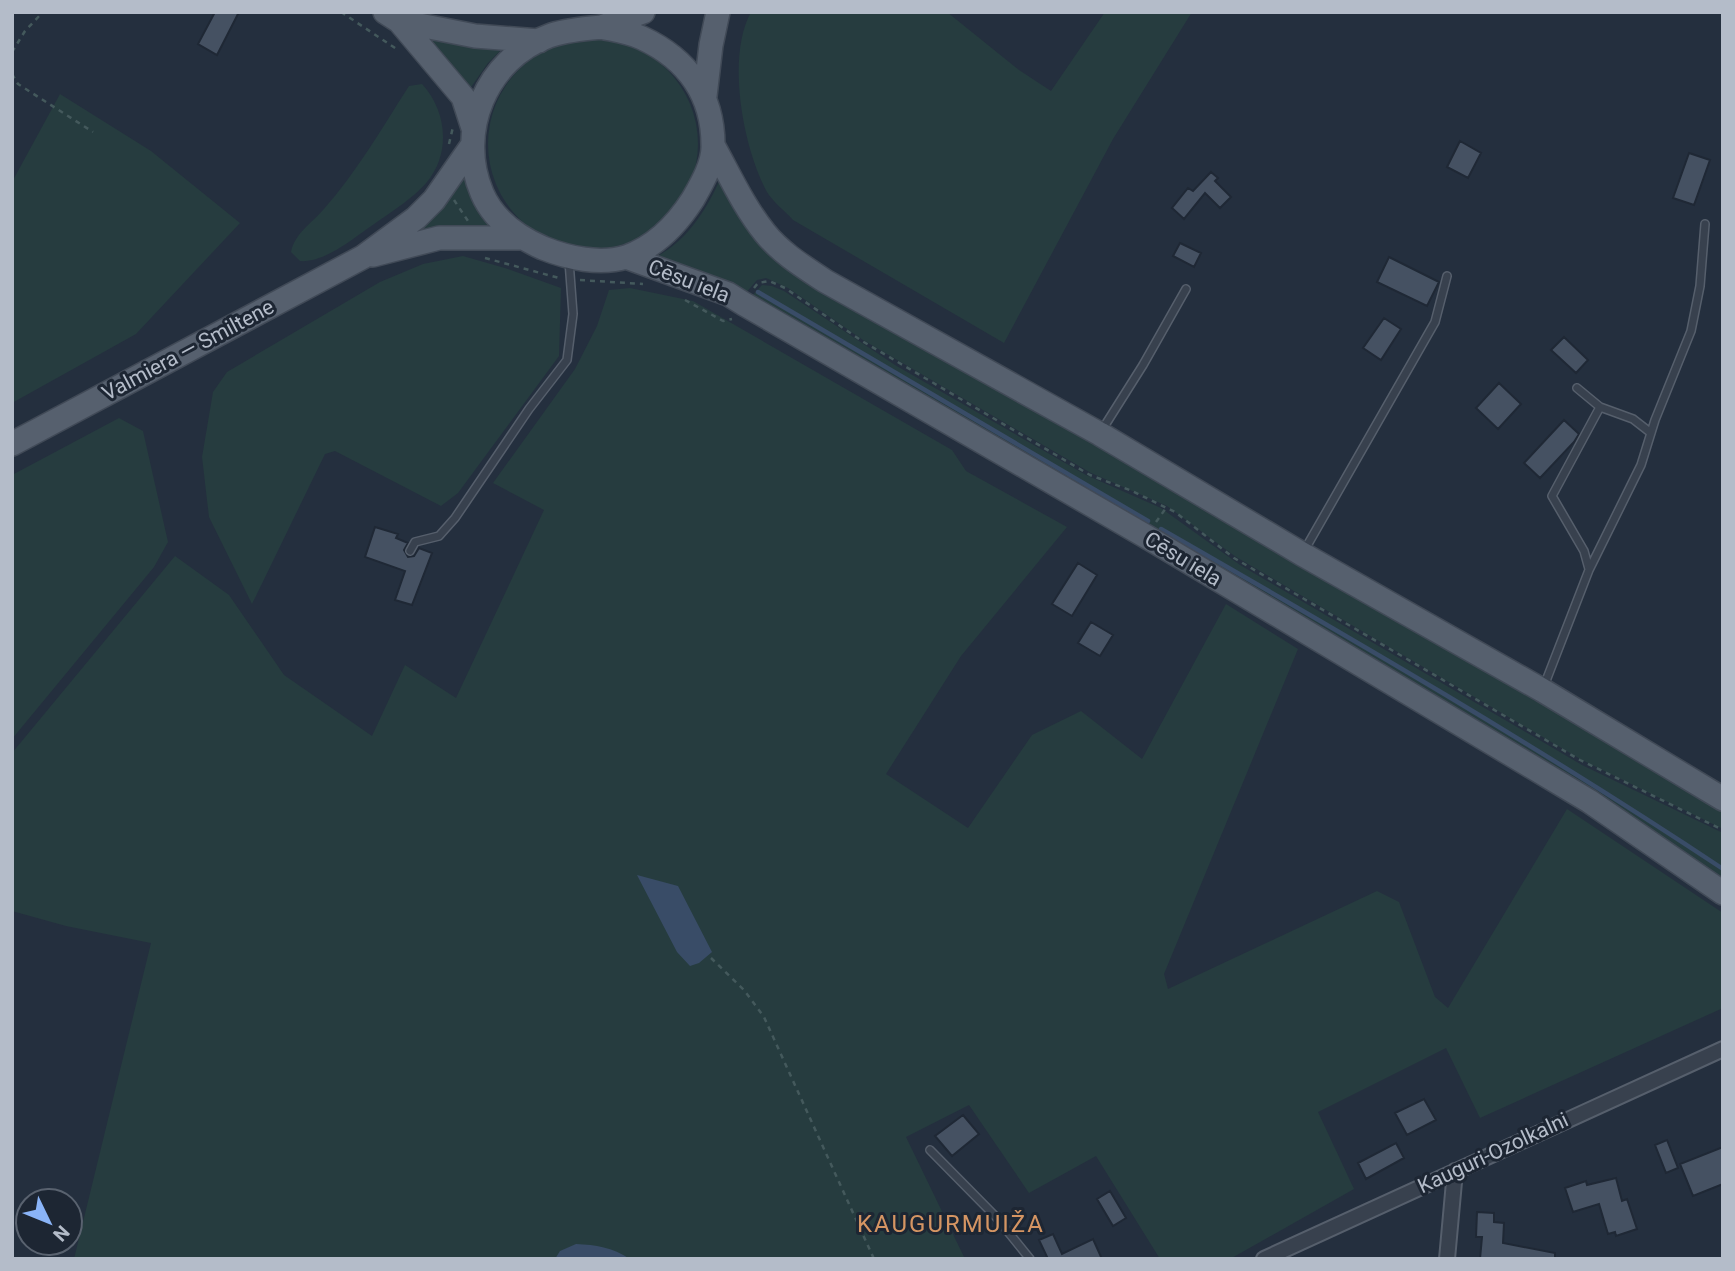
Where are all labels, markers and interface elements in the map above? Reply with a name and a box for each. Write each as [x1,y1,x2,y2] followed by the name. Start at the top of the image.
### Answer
[645,255,733,307] street label: Cēsu iela
[98,295,278,405] street label: Valmiera — Smiltene
[1140,527,1226,591] street label: Cēsu iela
[1414,1108,1572,1198] street label: Kauguri-Ozolkalni
[14,1187,84,1257] north arrow
[857,1210,1045,1238] district label: KAUGURMUIŽA
[48,1221,74,1246] text: N

